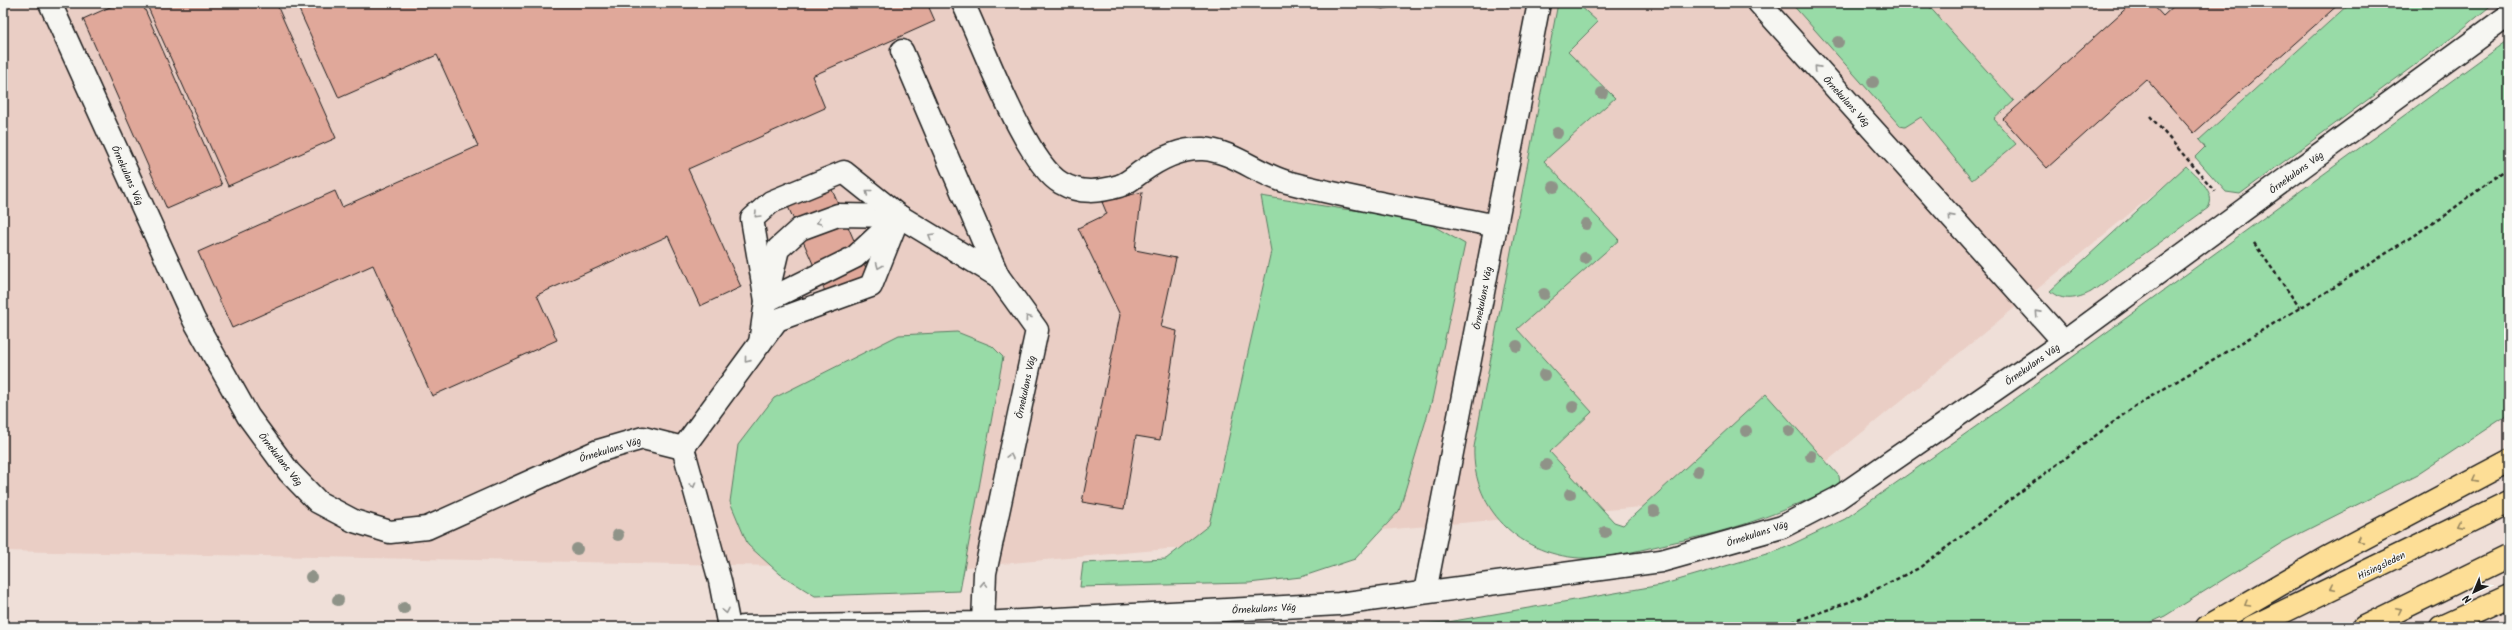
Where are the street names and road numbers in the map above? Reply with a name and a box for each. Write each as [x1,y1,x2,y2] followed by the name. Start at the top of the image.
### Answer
[1819,72,1874,131] street label: Örnekulans Väg
[107,143,148,208] street label: Örnekulans Väg
[2266,147,2327,198] street label: Örnekulans Väg
[1469,265,1497,331] street label: Örnekulans Väg
[2002,340,2064,390] street label: Örnekulans Väg
[1011,354,1041,420] street label: Örnekulans Väg
[254,429,306,490] street label: Örnekulans Väg
[577,433,644,467] street label: Örnekulans Väg
[1724,516,1791,551] street label: Örnekulans Väg
[2355,547,2408,584] street label: Hisingsleden
[1232,599,1297,619] street label: Örnekulans Väg

